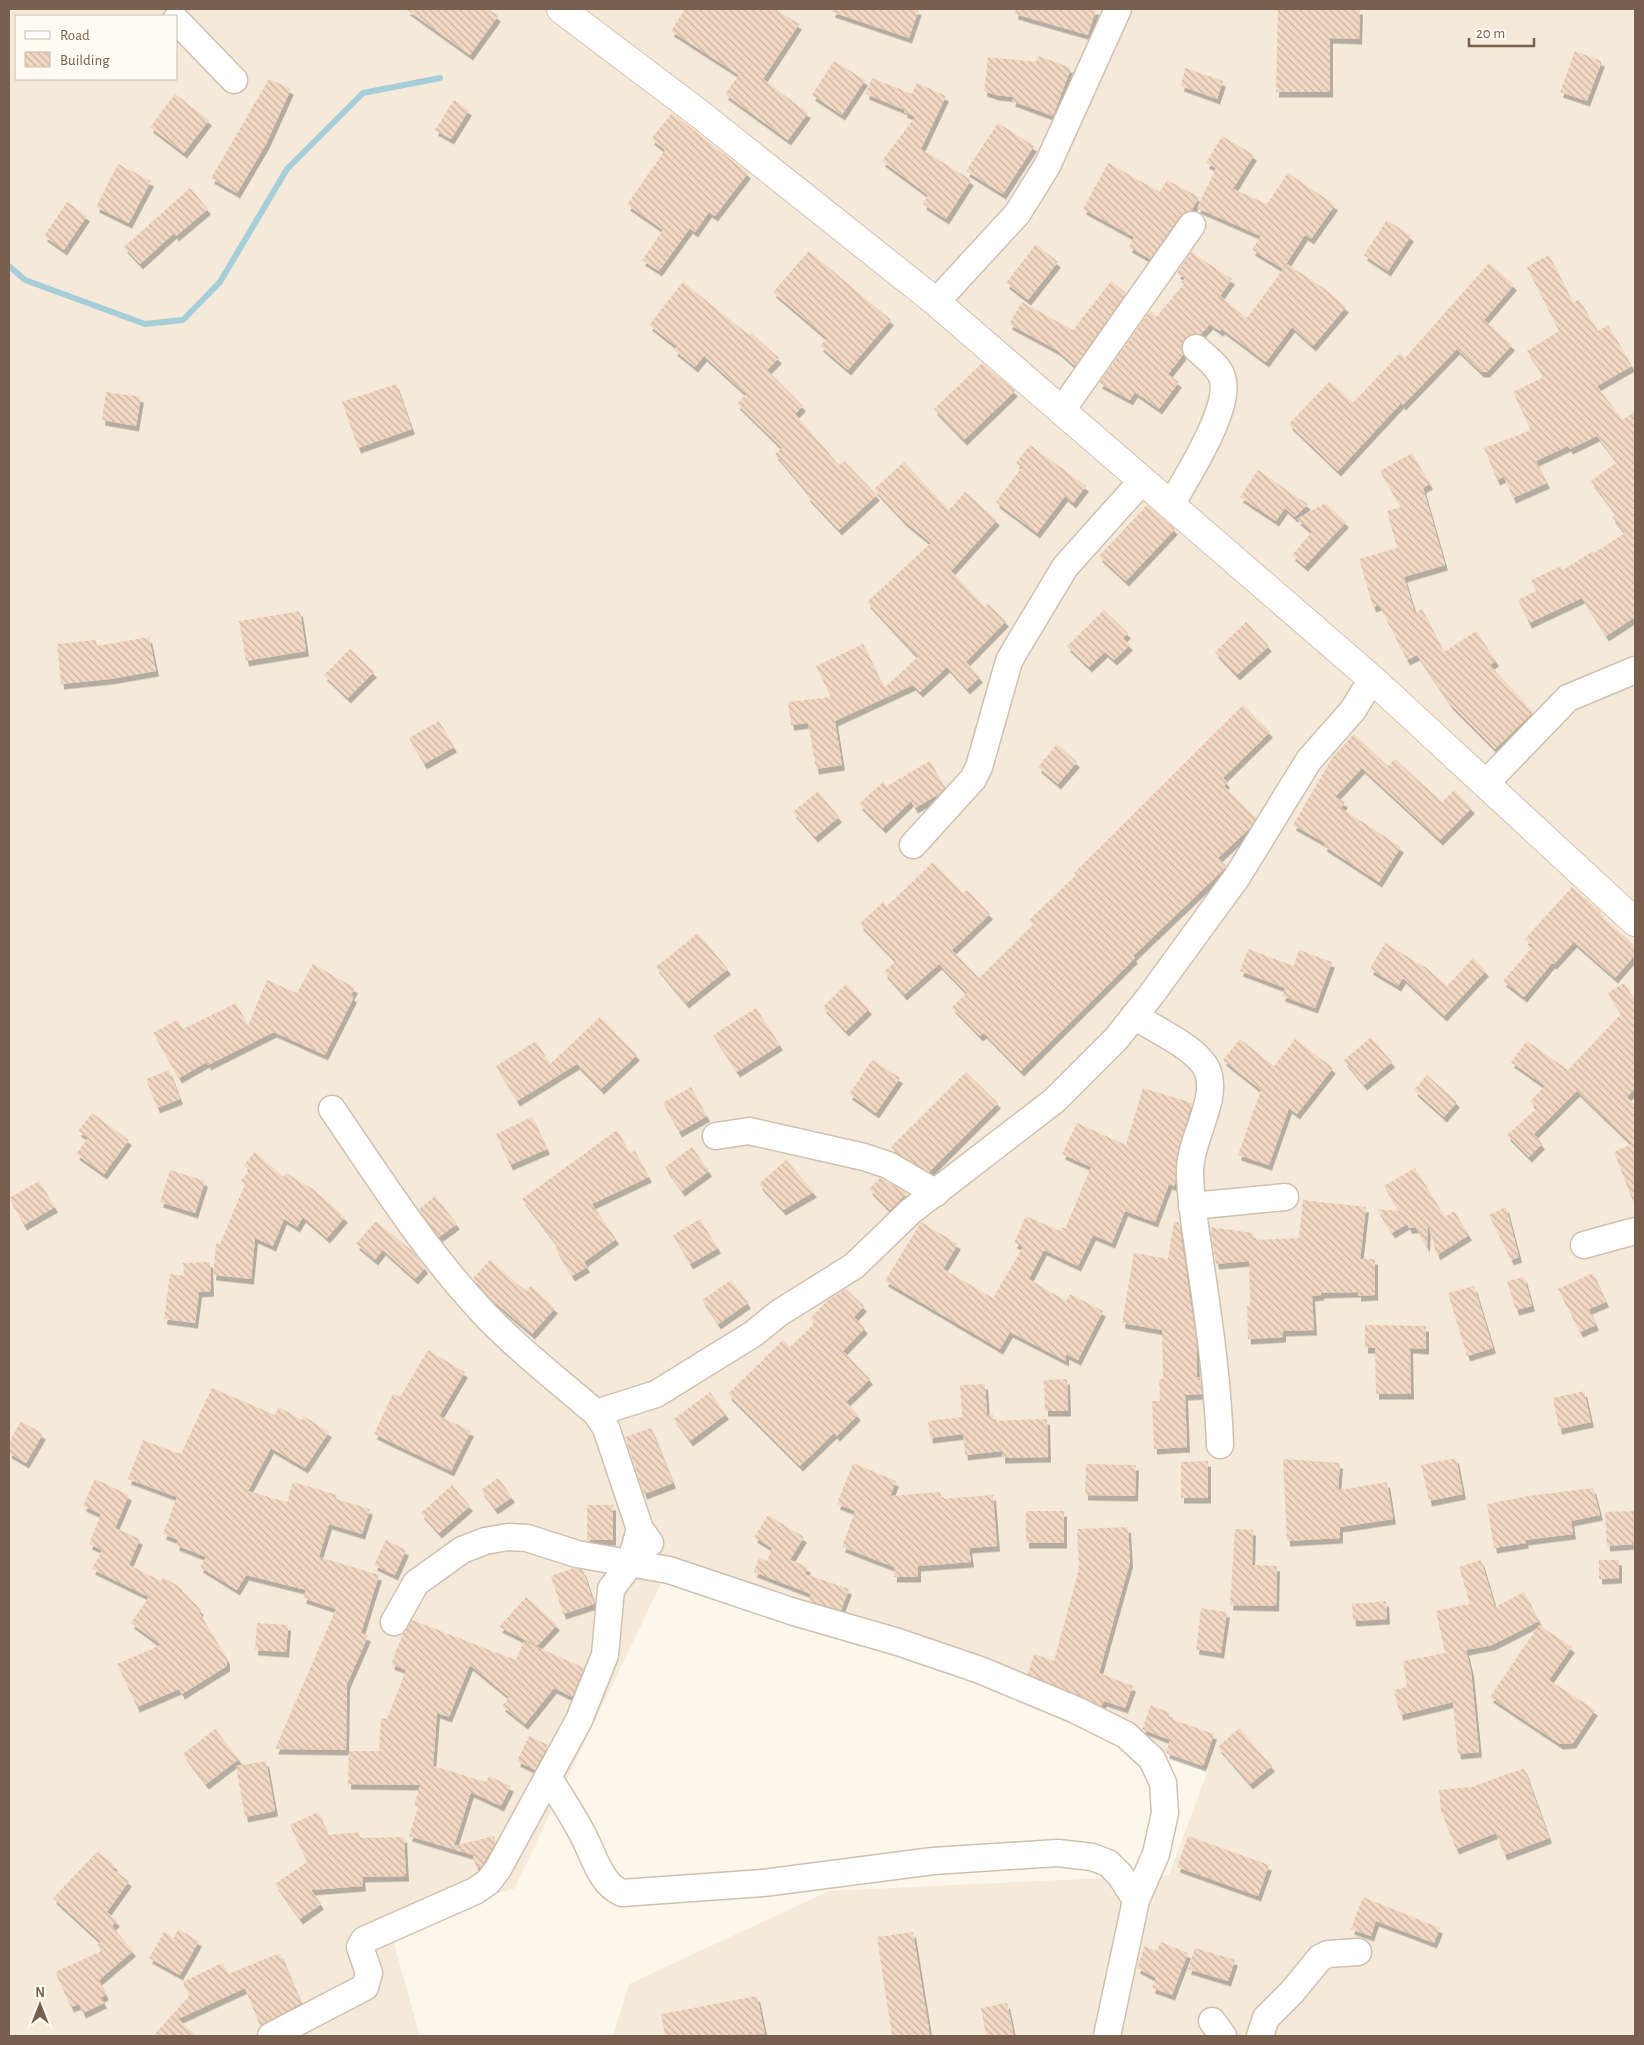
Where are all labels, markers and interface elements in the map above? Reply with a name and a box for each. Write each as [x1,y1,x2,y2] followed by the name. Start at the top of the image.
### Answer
[15,15,178,80] legend
[1469,15,1534,47] scale bar
[1476,26,1505,41] text: 20 m
[60,28,90,43] text: Road
[60,53,110,68] text: Building
[15,1980,65,2030] north arrow
[35,1986,45,2000] text: N

